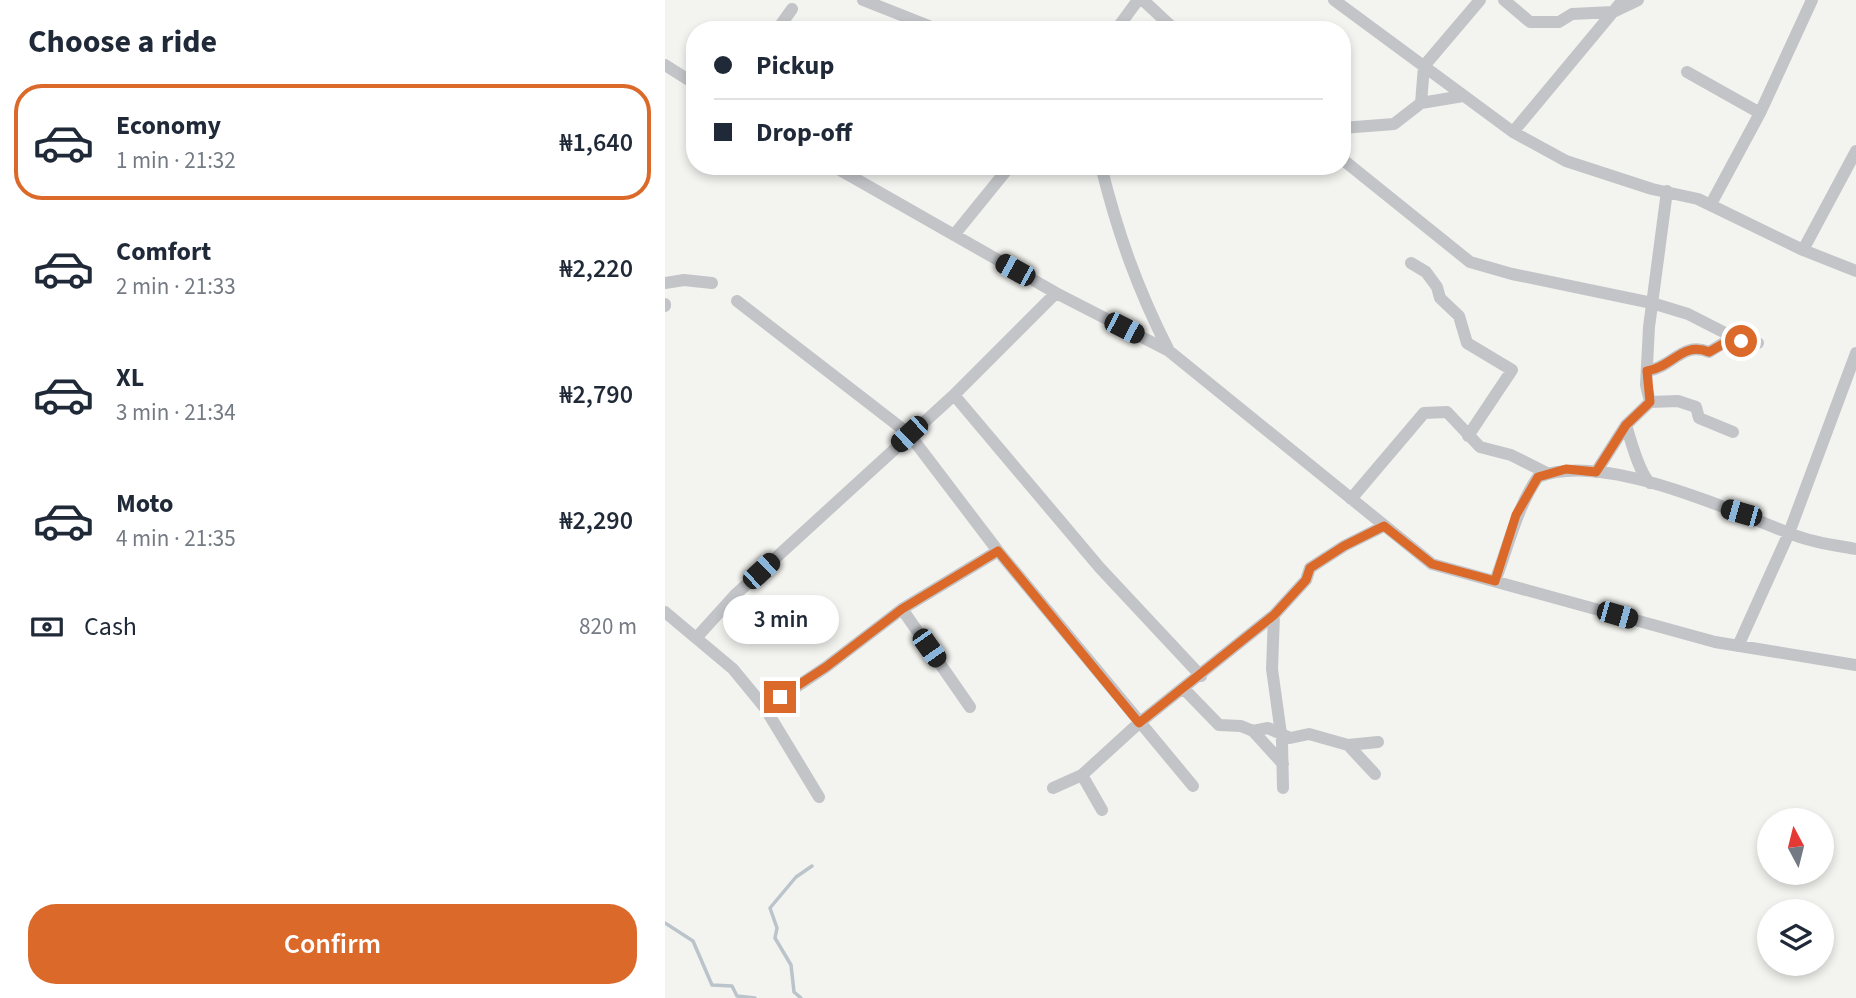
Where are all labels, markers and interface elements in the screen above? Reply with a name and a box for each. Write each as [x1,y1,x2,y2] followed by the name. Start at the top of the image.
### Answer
[28,19,217,65] text: Choose a ride
[756,47,834,84] text: Pickup
[116,107,221,144] text: Economy
[32,111,95,174] icon: car
[756,114,852,151] text: Drop-off
[559,124,633,161] text: ₦1,640
[116,144,236,177] text: 1 min · 21:32
[116,233,211,270] text: Comfort
[32,237,95,300] icon: car
[559,250,633,287] text: ₦2,220
[992,251,1039,289] car
[116,270,236,303] text: 2 min · 21:33
[1101,309,1148,347] car
[1725,325,1757,357] route start
[116,359,144,396] text: XL
[32,363,95,426] icon: car
[559,376,633,413] text: ₦2,790
[116,396,236,429] text: 3 min · 21:34
[887,412,932,456] car
[116,485,173,522] text: Moto
[32,489,95,552] icon: car
[1718,497,1765,529] car
[559,502,633,539] text: ₦2,290
[116,522,236,555] text: 4 min · 21:35
[739,549,784,593] car
[722,596,838,644] callout: 3 min
[1594,599,1641,631] car
[754,603,808,636] text: 3 min
[28,608,66,646] icon: cash
[84,608,137,645] text: Cash
[579,610,637,643] text: 820 m
[909,625,950,671] car
[764,681,796,713] route end
[1757,808,1834,886] north arrow
[1757,808,1834,976] map controls
[1757,899,1834,976] button: layers
[28,904,637,984] button: Confirm

